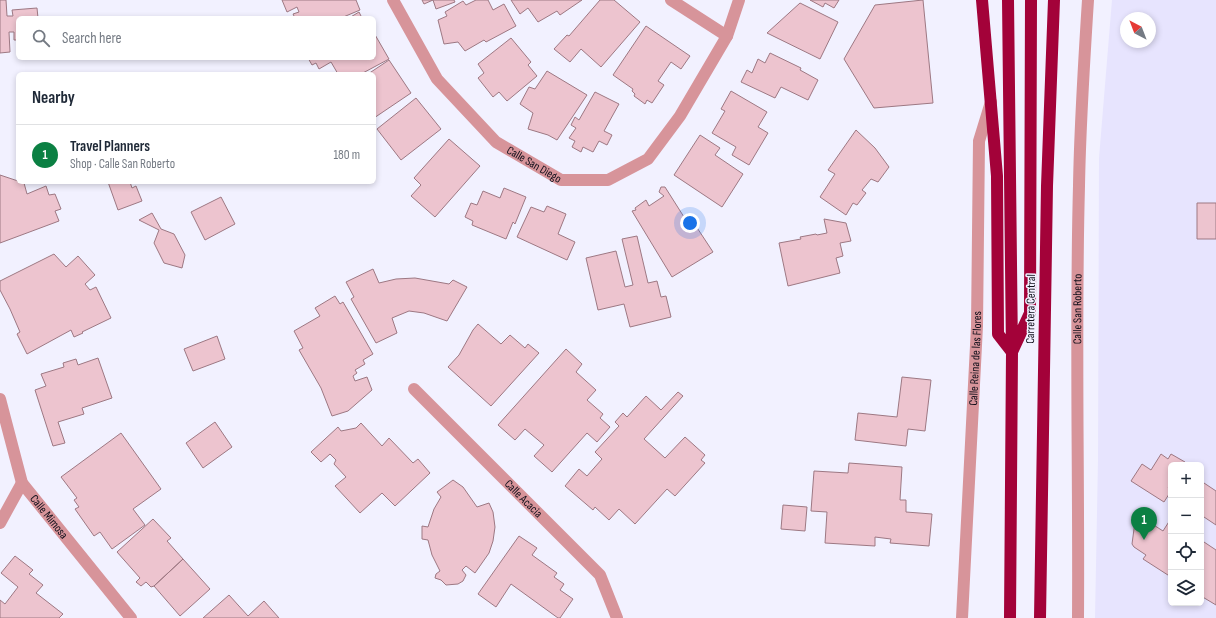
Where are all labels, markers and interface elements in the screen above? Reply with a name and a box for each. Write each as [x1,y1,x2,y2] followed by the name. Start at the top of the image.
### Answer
[1120,12,1156,48] north arrow
[16,16,376,60] search box
[30,27,52,49] icon: search
[62,29,122,48] text: Search here
[32,88,75,108] text: Nearby
[70,137,150,156] text: Travel Planners
[504,142,564,186] street label: Calle San Diego
[42,147,48,163] text: 1
[334,147,360,163] text: 180 m
[70,156,175,172] text: Shop · Calle San Roberto
[680,213,700,233] your location
[1023,274,1039,344] street label: Carretera Central
[1070,274,1085,344] street label: Calle San Roberto
[965,311,985,406] street label: Calle Reina de las Flores
[1168,462,1204,606] map controls
[1168,462,1204,498] button: +
[501,476,546,521] street label: Calle Acacia
[27,491,72,542] street label: Calle Mimosa
[1168,498,1204,534] button: −
[1131,507,1157,540] pin: 1
[1168,534,1204,570] button: locate
[1168,570,1204,606] button: layers

